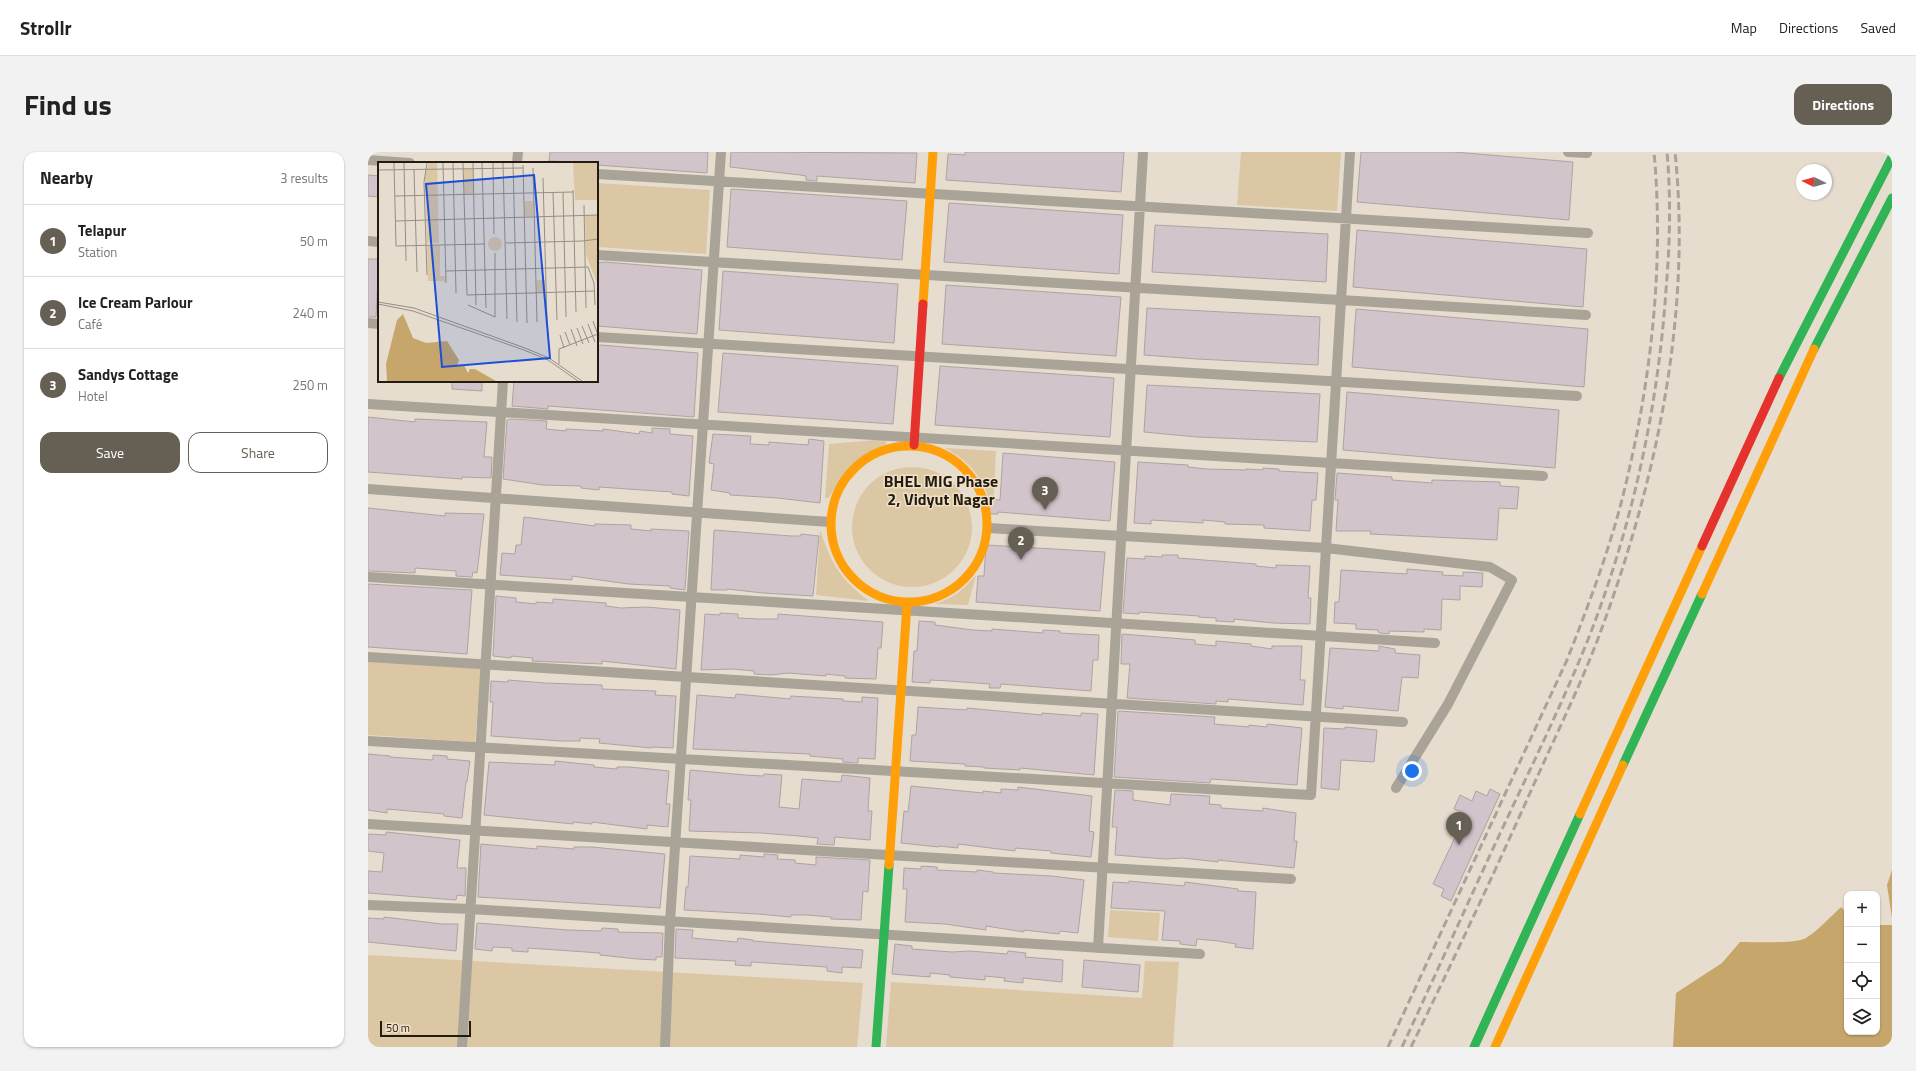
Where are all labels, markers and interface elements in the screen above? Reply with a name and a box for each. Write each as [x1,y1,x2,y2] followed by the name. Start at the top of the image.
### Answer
[20,13,72,42] text: Strollr
[1731,17,1757,38] text: Map
[1779,17,1838,38] text: Directions
[1860,17,1896,38] text: Saved
[24,83,112,126] text: Find us
[1794,84,1892,125] button: Directions
[378,162,598,382] inset map
[1796,164,1832,200] north arrow
[40,165,93,191] text: Nearby
[280,168,328,188] text: 3 results
[78,219,126,242] text: Telapur
[49,231,57,251] text: 1
[300,231,328,251] text: 50 m
[78,242,117,262] text: Station
[78,291,193,314] text: Ice Cream Parlour
[49,303,57,323] text: 2
[292,303,328,323] text: 240 m
[78,314,102,334] text: Café
[78,363,178,386] text: Sandys Cottage
[49,375,57,395] text: 3
[292,375,328,395] text: 250 m
[78,386,108,406] text: Hotel
[40,432,180,473] button: Save
[188,432,328,473] button: Share
[884,469,998,511] district label: BHEL MIG Phase 2, Vidyut Nagar
[1032,477,1058,510] pin: 3
[1008,527,1034,560] pin: 2
[1402,761,1422,781] your location
[1446,812,1472,845] pin: 1
[1844,891,1880,1035] map controls
[1844,891,1880,927] button: +
[1844,927,1880,963] button: −
[1844,963,1880,999] button: locate
[1844,999,1880,1035] button: layers
[380,1019,471,1038] scale bar
[386,1020,410,1036] text: 50 m

